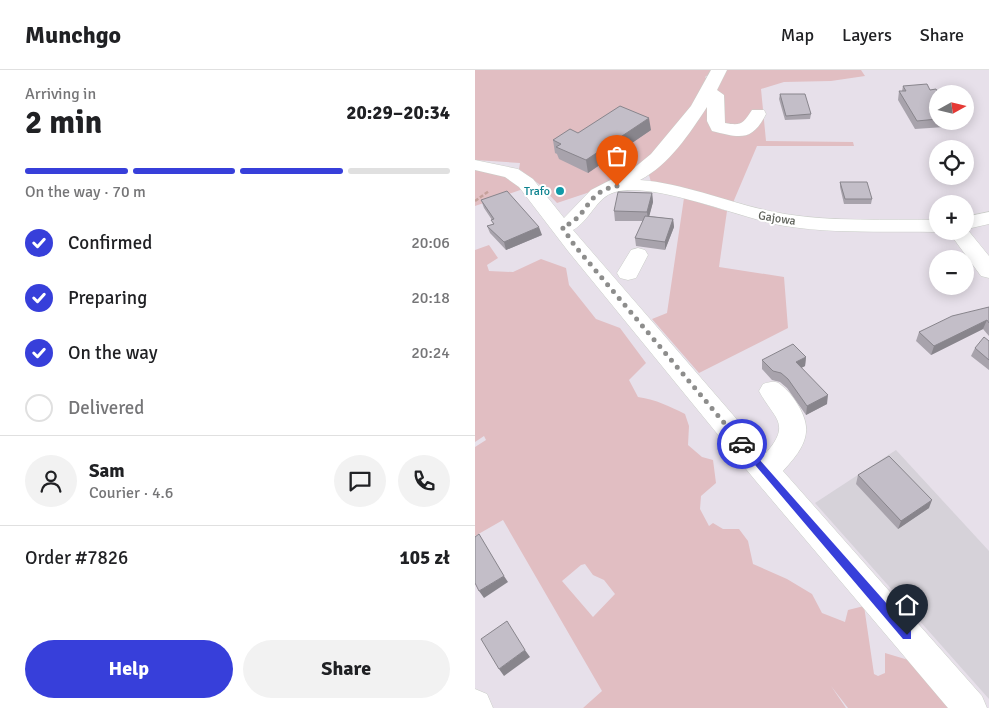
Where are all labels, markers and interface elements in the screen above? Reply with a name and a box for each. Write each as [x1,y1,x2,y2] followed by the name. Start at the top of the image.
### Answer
[25,20,121,50] text: Munchgo
[781,24,814,46] text: Map
[842,24,892,46] text: Layers
[920,24,964,46] text: Share
[25,84,96,104] text: Arriving in
[929,85,974,130] north arrow
[929,85,974,295] map controls
[346,101,450,125] text: 20:29–20:34
[25,103,102,142] text: 2 min
[596,135,638,186] pin
[929,140,974,185] button: locate
[603,142,631,170] icon: bag
[25,182,146,202] text: On the way · 70 m
[524,184,550,199] place label: Trafo
[554,185,566,197] marker: Trafo
[929,195,974,240] button: +
[757,208,797,229] street label: Gajowa
[25,229,53,257] icon: check
[68,231,152,255] text: Confirmed
[411,233,450,253] text: 20:06
[929,250,974,295] button: −
[25,284,53,312] icon: check
[68,286,147,310] text: Preparing
[411,288,450,308] text: 20:18
[25,339,53,367] icon: check
[68,341,158,365] text: On the way
[411,343,450,363] text: 20:24
[68,396,144,420] text: Delivered
[717,419,767,469] courier
[728,430,756,458] icon: car
[25,455,77,507] button: person
[334,455,386,507] button: chat
[398,455,450,507] button: phone
[89,459,125,483] text: Sam
[89,483,173,503] text: Courier · 4.6
[25,546,128,570] text: Order #7826
[400,546,450,570] text: 105 zł
[886,584,928,635] pin
[893,591,921,619] icon: home
[25,640,233,698] button: Help
[243,640,450,698] button: Share

